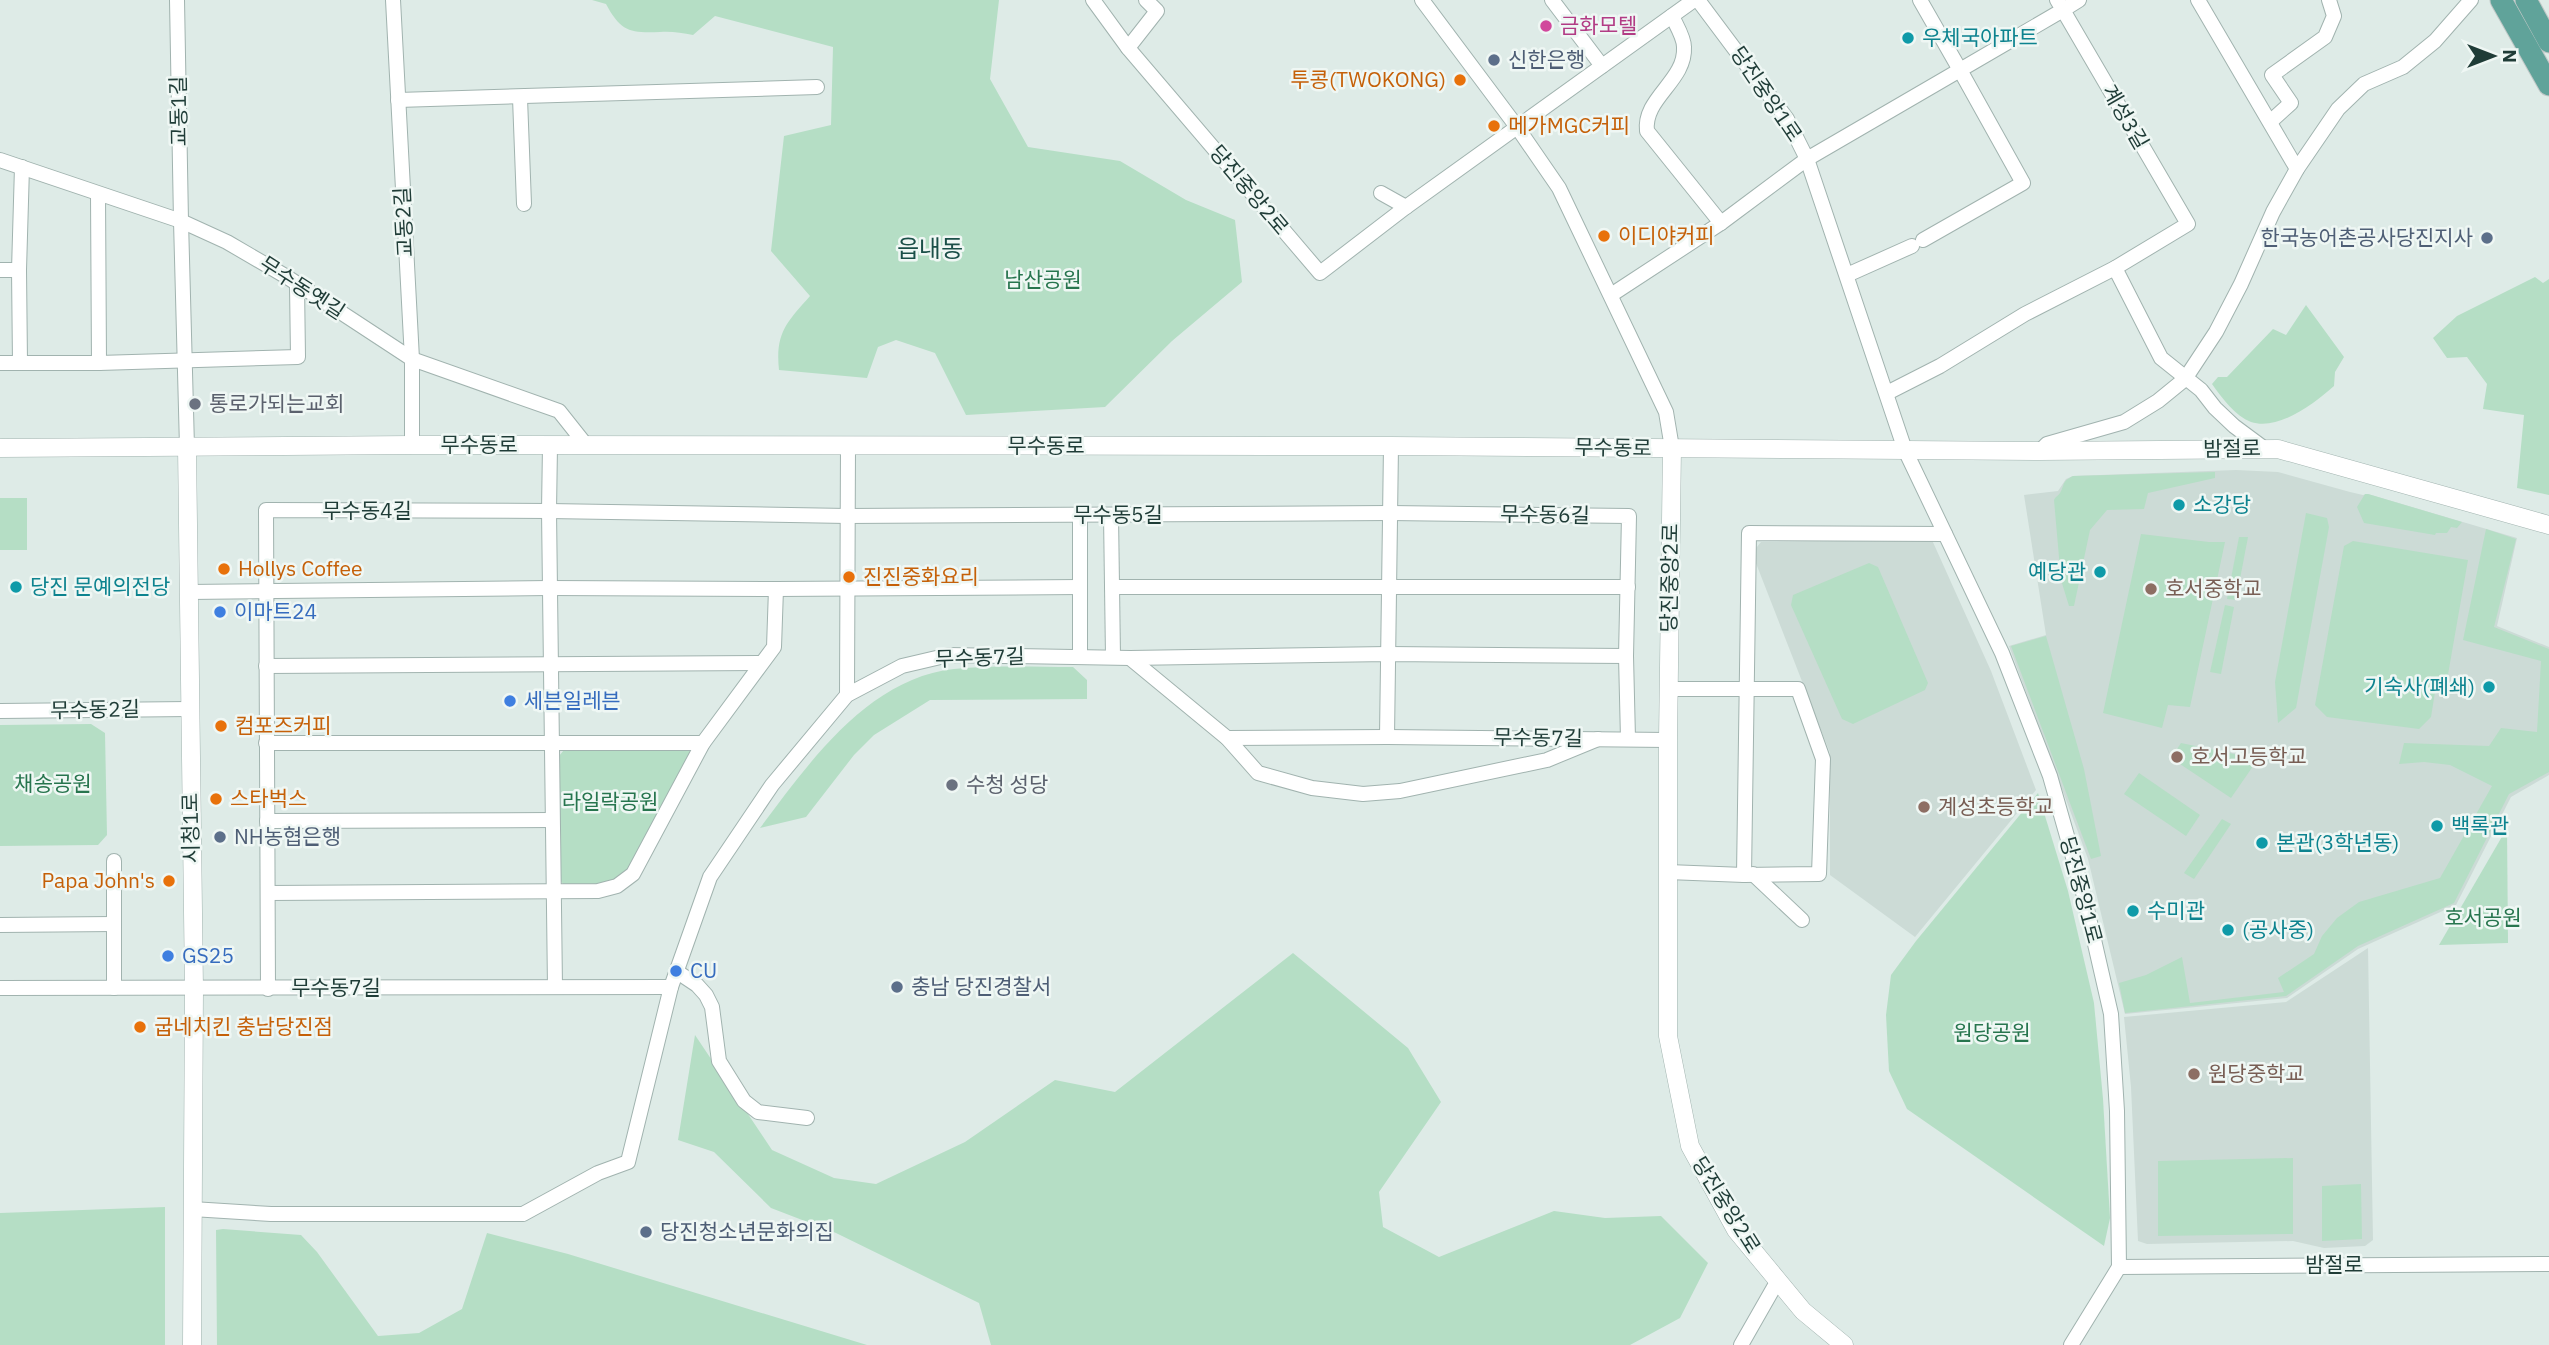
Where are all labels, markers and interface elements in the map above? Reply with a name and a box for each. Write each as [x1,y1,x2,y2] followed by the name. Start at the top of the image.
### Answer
[1560,11,1637,39] place label: 금화모텔
[1538,18,1554,34] marker: 금화모텔
[2458,21,2528,91] north arrow
[1922,23,2038,51] place label: 우체국아파트
[1900,30,1916,46] marker: 우체국아파트
[1725,40,1809,147] street label: 당진중앙1로
[1508,45,1585,73] place label: 신한은행
[2498,49,2522,63] text: N
[1486,52,1502,68] marker: 신한은행
[1290,65,1446,93] place label: 투콩(TWOKONG)
[1452,72,1468,88] marker: 투콩(TWOKONG)
[163,75,193,147] street label: 교동1길
[2096,79,2156,154] street label: 계성3길
[1508,111,1630,139] place label: 메가MGC커피
[1486,118,1502,134] marker: 메가MGC커피
[1204,139,1296,240] street label: 당진중앙2로
[387,186,419,258] street label: 교동2길
[1618,221,1715,249] place label: 이디야커피
[2260,223,2473,251] place label: 한국농어촌공사당진지사
[1596,228,1612,244] marker: 이디야커피
[2479,230,2495,246] marker: 한국농어촌공사당진지사
[897,232,963,264] district label: 읍내동
[254,249,351,325] street label: 무수동옛길
[1004,265,1082,293] park label: 남산공원
[209,389,344,417] place label: 통로가되는교회
[187,396,203,412] marker: 통로가되는교회
[440,430,518,458] street label: 무수동로
[1007,431,1085,459] street label: 무수동로
[1574,432,1652,462] street label: 무수동로
[2203,433,2261,463] street label: 밤절로
[2193,490,2251,518] place label: 소강당
[322,496,412,524] street label: 무수동4길
[2171,497,2187,513] marker: 소강당
[1500,499,1590,529] street label: 무수동6길
[1073,500,1163,528] street label: 무수동5길
[1654,523,1684,633] street label: 당진중앙2로
[238,554,363,582] place label: Hollys Coffee
[2028,557,2086,585] place label: 예당관
[216,561,232,577] marker: Hollys Coffee
[863,562,979,590] place label: 진진중화요리
[2092,564,2108,580] marker: 예당관
[841,569,857,585] marker: 진진중화요리
[30,572,170,600] place label: 당진 문예의전당
[2165,574,2262,602] place label: 호서중학교
[8,579,24,595] marker: 당진 문예의전당
[2143,581,2159,597] marker: 호서중학교
[234,597,317,625] place label: 이마트24
[212,604,228,620] marker: 이마트24
[935,641,1025,673] street label: 무수동7길
[2364,672,2475,700] place label: 기숙사(폐쇄)
[2481,679,2497,695] marker: 기숙사(폐쇄)
[524,686,621,714] place label: 세븐일레븐
[502,693,518,709] marker: 세븐일레븐
[50,694,140,724] street label: 무수동2길
[235,711,332,739] place label: 컴포즈커피
[213,718,229,734] marker: 컴포즈커피
[1493,722,1583,752] street label: 무수동7길
[2191,742,2307,770] place label: 호서고등학교
[2169,749,2185,765] marker: 호서고등학교
[14,769,92,797] park label: 채송공원
[966,770,1048,798] place label: 수청 성당
[944,777,960,793] marker: 수청 성당
[230,784,307,812] place label: 스타벅스
[562,787,658,815] park label: 라일락공원
[208,791,224,807] marker: 스타벅스
[175,792,205,864] street label: 시청1로
[1938,792,2054,820] place label: 계성초등학교
[1916,799,1932,815] marker: 계성초등학교
[2451,811,2509,839] place label: 백록관
[2429,818,2445,834] marker: 백록관
[234,822,341,850] place label: NH농협은행
[2276,828,2399,856] place label: 본관(3학년동)
[212,829,228,845] marker: NH농협은행
[2054,833,2110,946] street label: 당진중앙1로
[2254,835,2270,851] marker: 본관(3학년동)
[42,866,155,894] place label: Papa John's
[161,873,177,889] marker: Papa John's
[2147,896,2205,924] place label: 수미관
[2125,903,2141,919] marker: 수미관
[2444,903,2522,931] park label: 호서공원
[2242,915,2314,943] place label: (공사중)
[2220,922,2236,938] marker: (공사중)
[182,941,234,969] place label: GS25
[160,948,176,964] marker: GS25
[690,956,717,984] place label: CU
[668,963,684,979] marker: CU
[911,972,1051,1000] place label: 충남 당진경찰서
[291,973,381,1001] street label: 무수동7길
[889,979,905,995] marker: 충남 당진경찰서
[154,1012,333,1040] place label: 굽네치킨 충남당진점
[1953,1018,2031,1046] park label: 원당공원
[132,1019,148,1035] marker: 굽네치킨 충남당진점
[2208,1059,2305,1087] place label: 원당중학교
[2186,1066,2202,1082] marker: 원당중학교
[1686,1151,1768,1258] street label: 당진중앙2로
[660,1217,834,1245] place label: 당진청소년문화의집
[638,1224,654,1240] marker: 당진청소년문화의집
[2305,1250,2363,1278] street label: 밤절로

